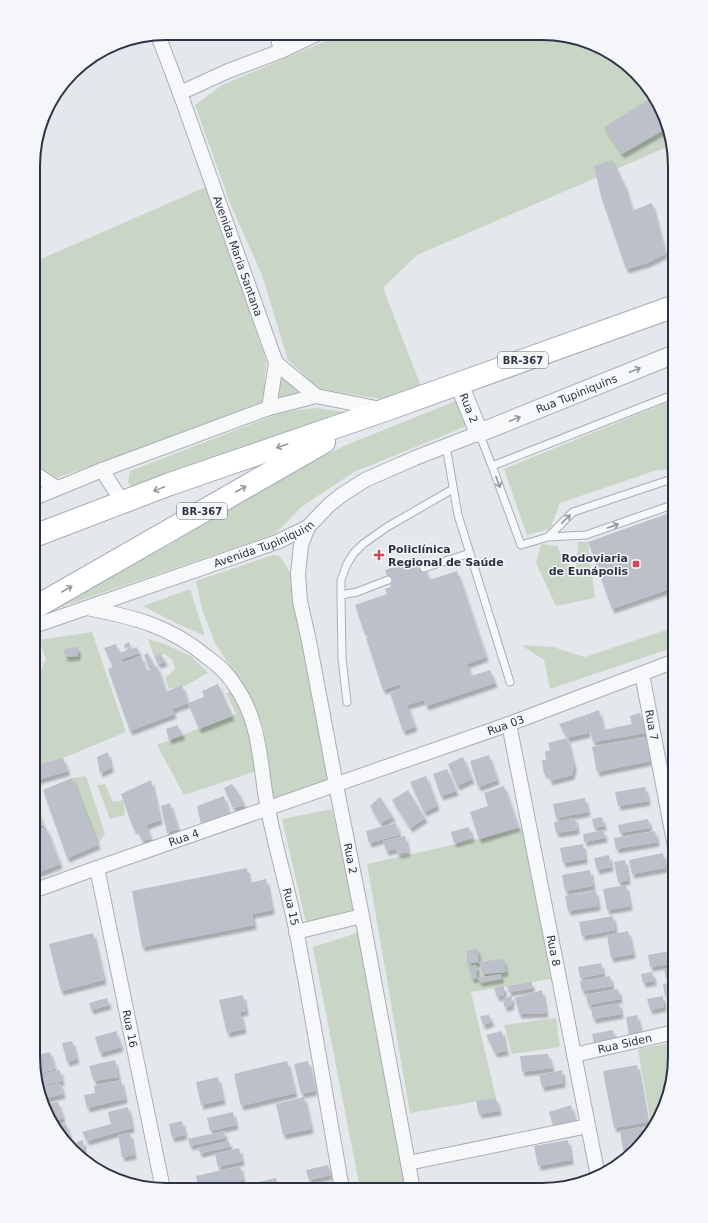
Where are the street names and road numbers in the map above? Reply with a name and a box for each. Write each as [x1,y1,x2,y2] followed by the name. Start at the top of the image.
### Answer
[210,194,265,318] street label: Avenida Maria Santana
[498,352,548,368] road number: BR-367
[534,372,619,416] street label: Rua Tupiniquins
[456,391,480,425] street label: Rua 2
[177,503,227,519] road number: BR-367
[212,518,317,570] street label: Avenida Tupiniquim
[642,709,661,742] street label: Rua 7
[486,713,526,738] street label: Rua 03
[167,827,201,849] street label: Rua 4
[341,842,360,875] street label: Rua 2
[280,887,301,927] street label: Rua 15
[544,934,563,967] street label: Rua 8
[119,1009,140,1049] street label: Rua 16
[596,1031,653,1056] street label: Rua Siden

